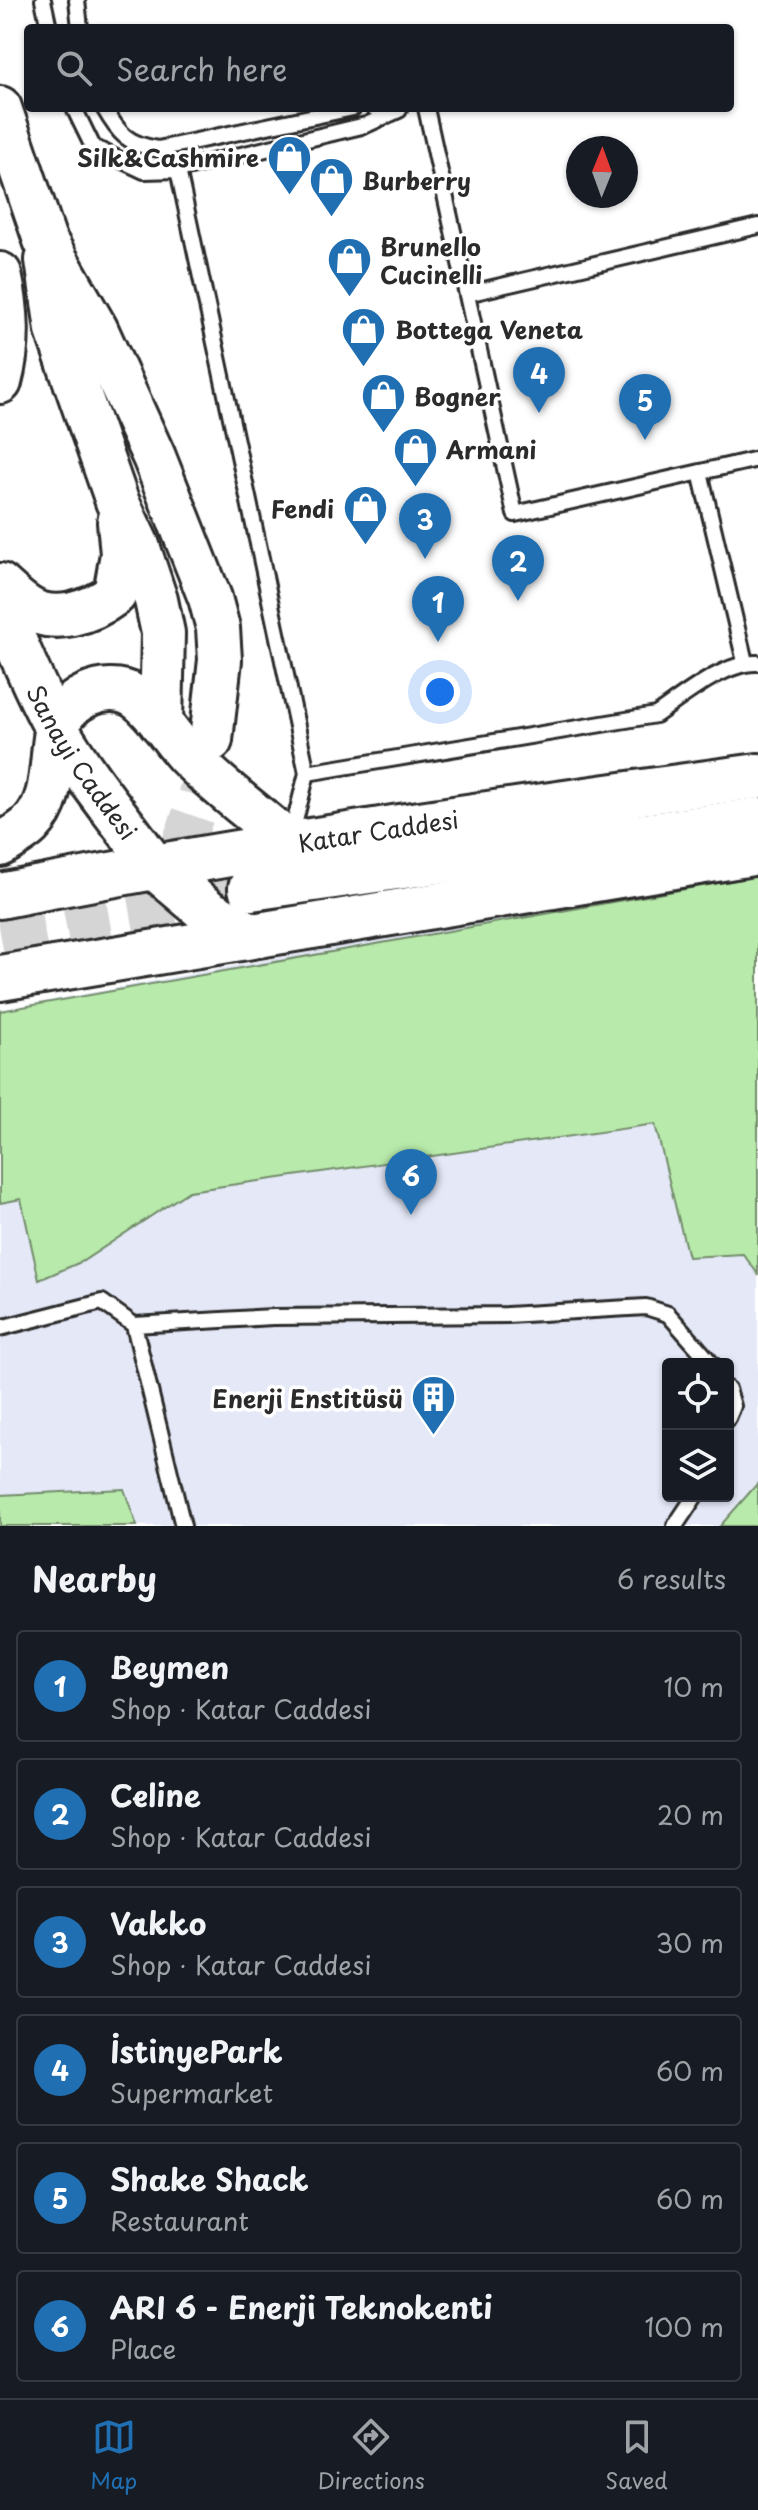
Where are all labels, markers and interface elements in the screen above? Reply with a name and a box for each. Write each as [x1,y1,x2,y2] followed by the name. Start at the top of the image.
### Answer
[24,24,734,112] search box
[52,46,96,90] icon: search
[116,46,288,91] text: Search here
[266,133,314,196] shop icon: Silk&Cashmire
[566,136,638,208] north arrow
[77,139,259,175] place label: Silk&Cashmire
[307,156,355,219] shop icon: Burberry
[362,162,471,198] place label: Burberry
[380,228,482,292] place label: Brunello Cucinelli
[325,236,373,299] shop icon: Brunello Cucinelli
[340,305,388,368] shop icon: Bottega Veneta
[395,311,584,347] place label: Bottega Veneta
[513,347,565,413] pin: 4
[359,372,407,435] shop icon: Bogner
[619,374,671,440] pin: 5
[414,378,501,414] place label: Bogner
[391,425,439,488] shop icon: Armani
[445,431,537,467] place label: Armani
[341,484,389,547] shop icon: Fendi
[271,490,334,526] place label: Fendi
[399,493,451,559] pin: 3
[492,535,544,601] pin: 2
[412,576,464,642] pin: 1
[420,672,460,712] your location
[19,678,146,847] street label: Sanayi Caddesi
[295,800,461,861] street label: Katar Caddesi
[385,1149,437,1215] pin: 6
[662,1358,734,1502] map controls
[662,1358,734,1430] button: locate
[410,1374,458,1437] building icon: Enerji Enstitüsü
[212,1380,403,1416] place label: Enerji Enstitüsü
[662,1430,734,1502] button: layers
[32,1552,157,1604] text: Nearby
[617,1559,726,1598] text: 6 results
[110,1644,229,1689] text: Beymen
[54,1667,66,1706] text: 1
[663,1667,724,1706] text: 10 m
[110,1689,372,1728] text: Shop · Katar Caddesi
[110,1772,201,1817] text: Celine
[51,1795,69,1834] text: 2
[657,1795,724,1834] text: 20 m
[110,1817,372,1856] text: Shop · Katar Caddesi
[110,1900,206,1945] text: Vakko
[51,1923,69,1962] text: 3
[656,1923,724,1962] text: 30 m
[110,1945,372,1984] text: Shop · Katar Caddesi
[110,2028,283,2073] text: İstinyePark
[51,2051,69,2090] text: 4
[656,2051,724,2090] text: 60 m
[110,2073,273,2112] text: Supermarket
[110,2156,309,2201] text: Shake Shack
[52,2179,68,2218] text: 5
[656,2179,724,2218] text: 60 m
[110,2201,249,2240] text: Restaurant
[110,2284,493,2329] text: ARI 6 - Enerji Teknokenti
[51,2307,69,2346] text: 6
[644,2307,724,2346] text: 100 m
[110,2329,176,2368] text: Place
[90,2415,137,2496] tab: Map
[318,2415,425,2496] tab: Directions
[605,2415,668,2496] tab: Saved

